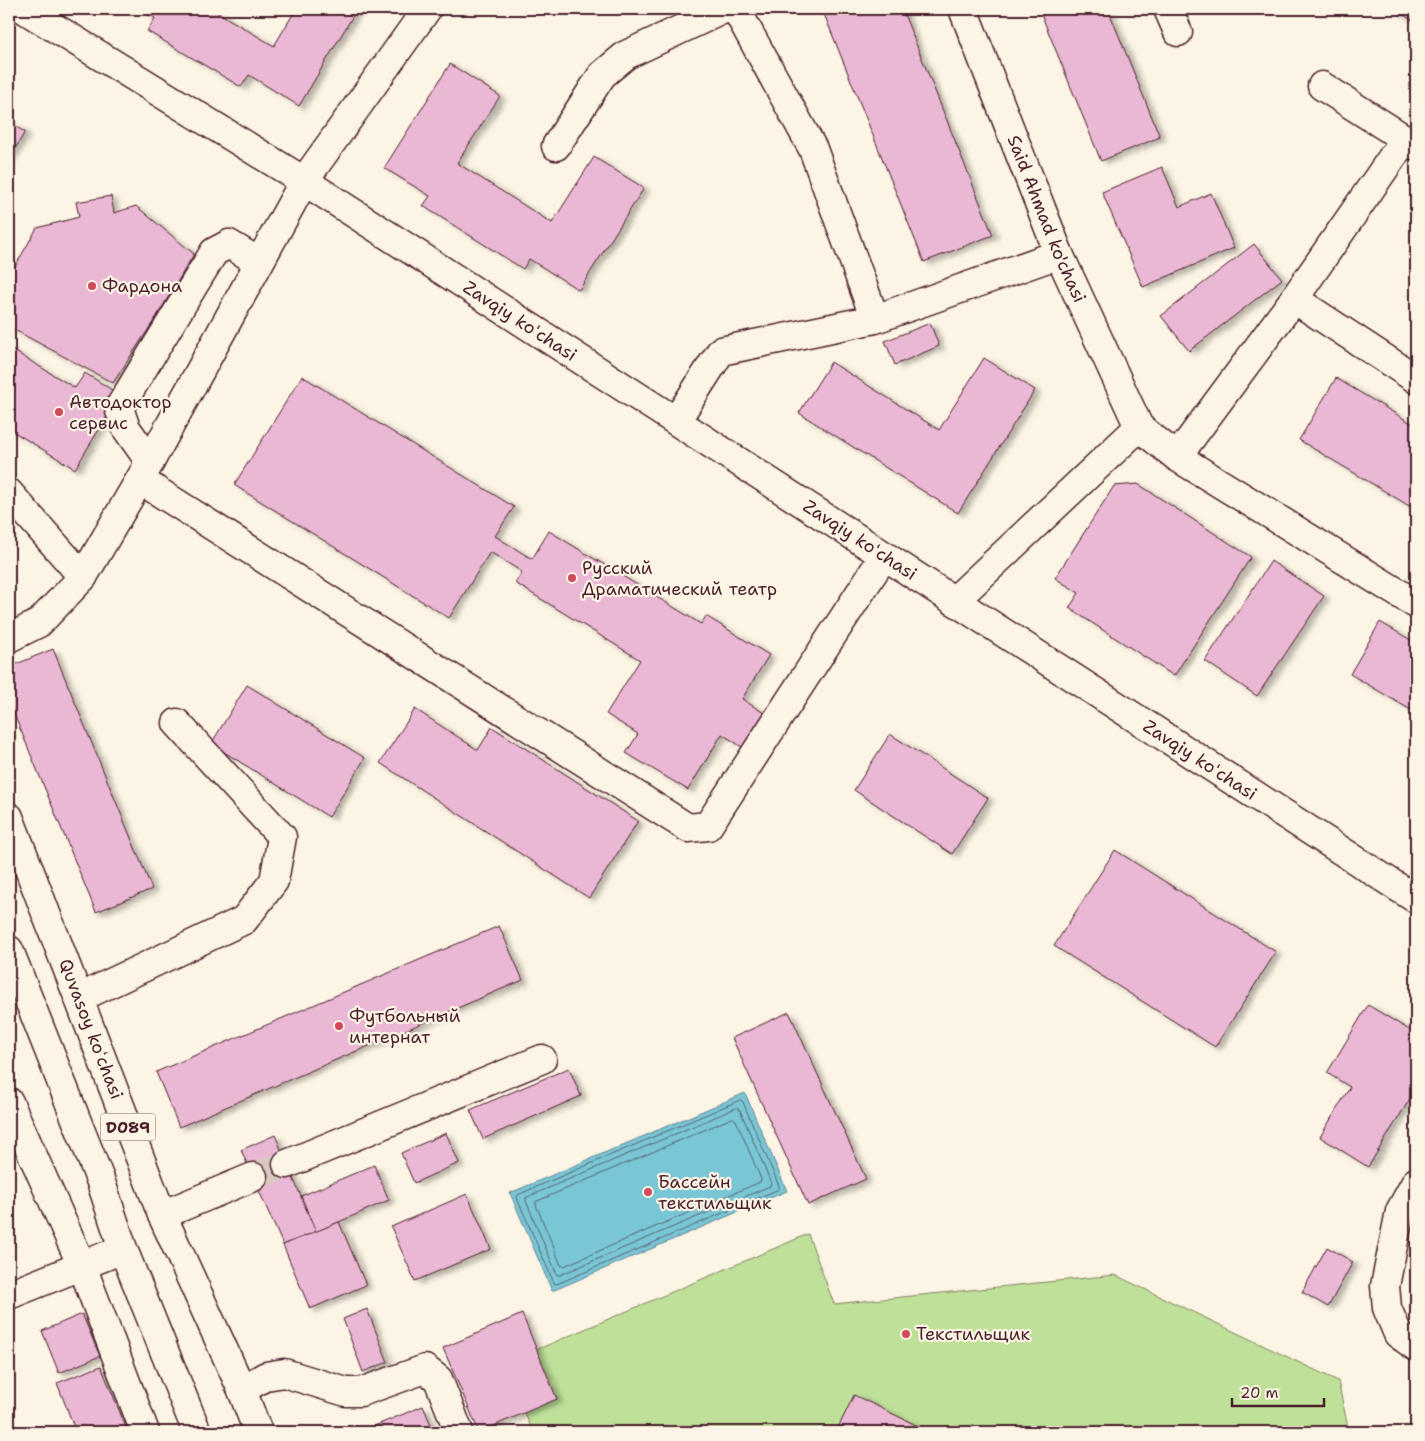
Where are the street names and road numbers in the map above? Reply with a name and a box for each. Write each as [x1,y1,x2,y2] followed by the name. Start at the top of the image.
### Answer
[1002,132,1092,307] street label: Said Ahmad ko'chasi
[458,275,582,367] street label: Zavqiy koʻchasi
[798,494,922,586] street label: Zavqiy koʻchasi
[1138,714,1262,806] street label: Zavqiy koʻchasi
[53,955,129,1103] street label: Quvasoy koʻchasi
[100,1114,156,1140] road number: D089

